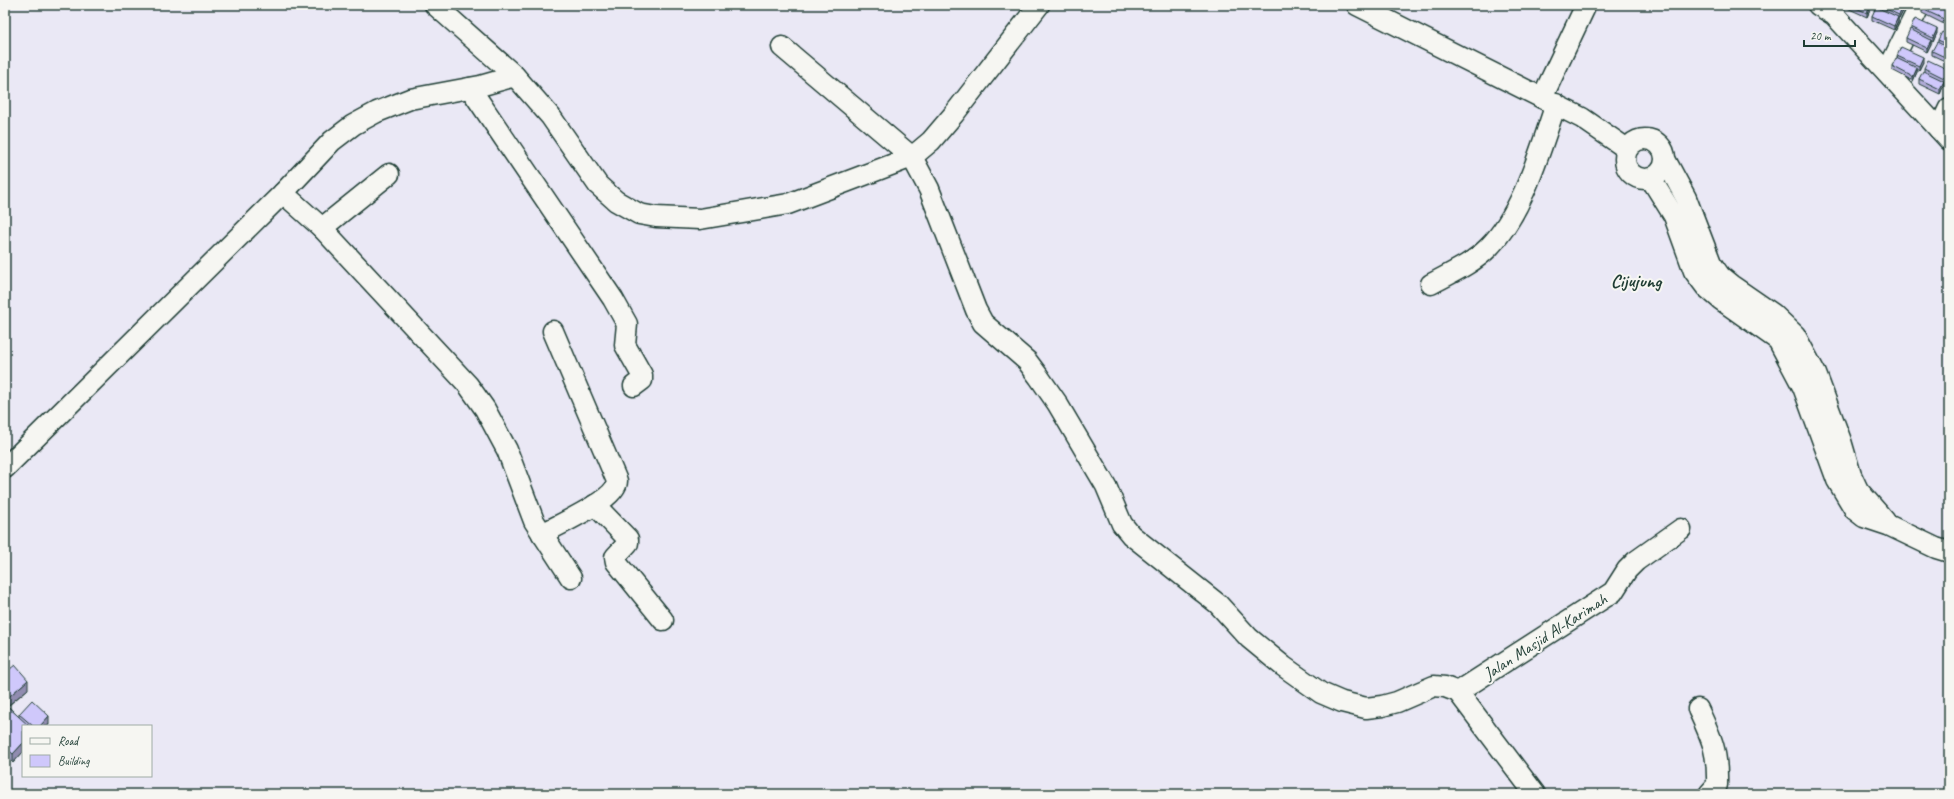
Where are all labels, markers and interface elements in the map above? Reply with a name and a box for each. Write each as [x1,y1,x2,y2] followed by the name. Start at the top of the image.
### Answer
[1804,22,1855,48] scale bar
[1810,28,1832,44] text: 20 m
[1611,269,1663,293] district label: Cijujung
[1479,589,1611,685] street label: Jalan Masjid Al-Karimah
[22,725,152,777] legend
[58,733,80,749] text: Road
[58,753,90,769] text: Building

